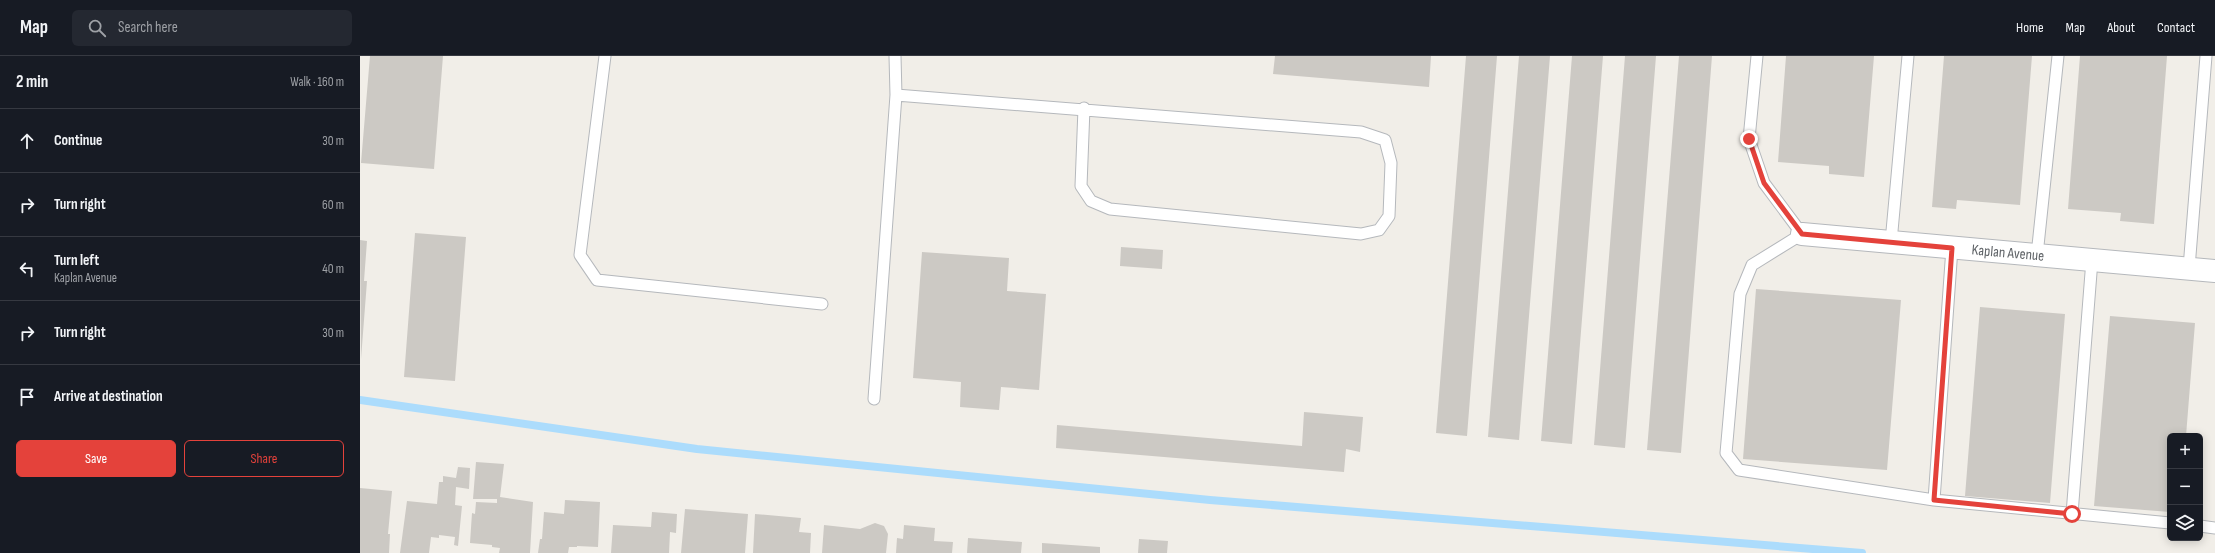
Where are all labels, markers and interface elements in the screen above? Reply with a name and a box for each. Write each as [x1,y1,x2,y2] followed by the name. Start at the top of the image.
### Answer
[72,10,352,46] search box
[20,16,48,39] text: Map
[86,17,108,39] icon: search
[118,18,178,37] text: Search here
[2016,19,2044,36] text: Home
[2066,19,2085,36] text: Map
[2107,19,2135,36] text: About
[2157,19,2195,36] text: Contact
[16,72,48,92] text: 2 min
[290,74,344,90] text: Walk · 160 m
[16,130,38,152] icon: ahead
[1740,130,1758,148] route end
[54,131,103,150] text: Continue
[322,133,344,149] text: 30 m
[16,194,38,216] icon: right
[54,195,106,214] text: Turn right
[322,197,344,213] text: 60 m
[1971,240,2045,266] street label: Kaplan Avenue
[54,251,99,270] text: Turn left
[16,258,38,280] icon: left
[322,261,344,277] text: 40 m
[54,270,117,286] text: Kaplan Avenue
[16,322,38,344] icon: right
[54,323,106,342] text: Turn right
[322,325,344,341] text: 30 m
[16,386,38,408] icon: arrive
[54,387,163,406] text: Arrive at destination
[2167,433,2203,541] map controls
[2167,433,2203,469] button: +
[16,440,176,477] button: Save
[184,440,344,477] button: Share
[2167,469,2203,505] button: −
[2063,505,2081,523] route start
[2167,505,2203,541] button: layers

